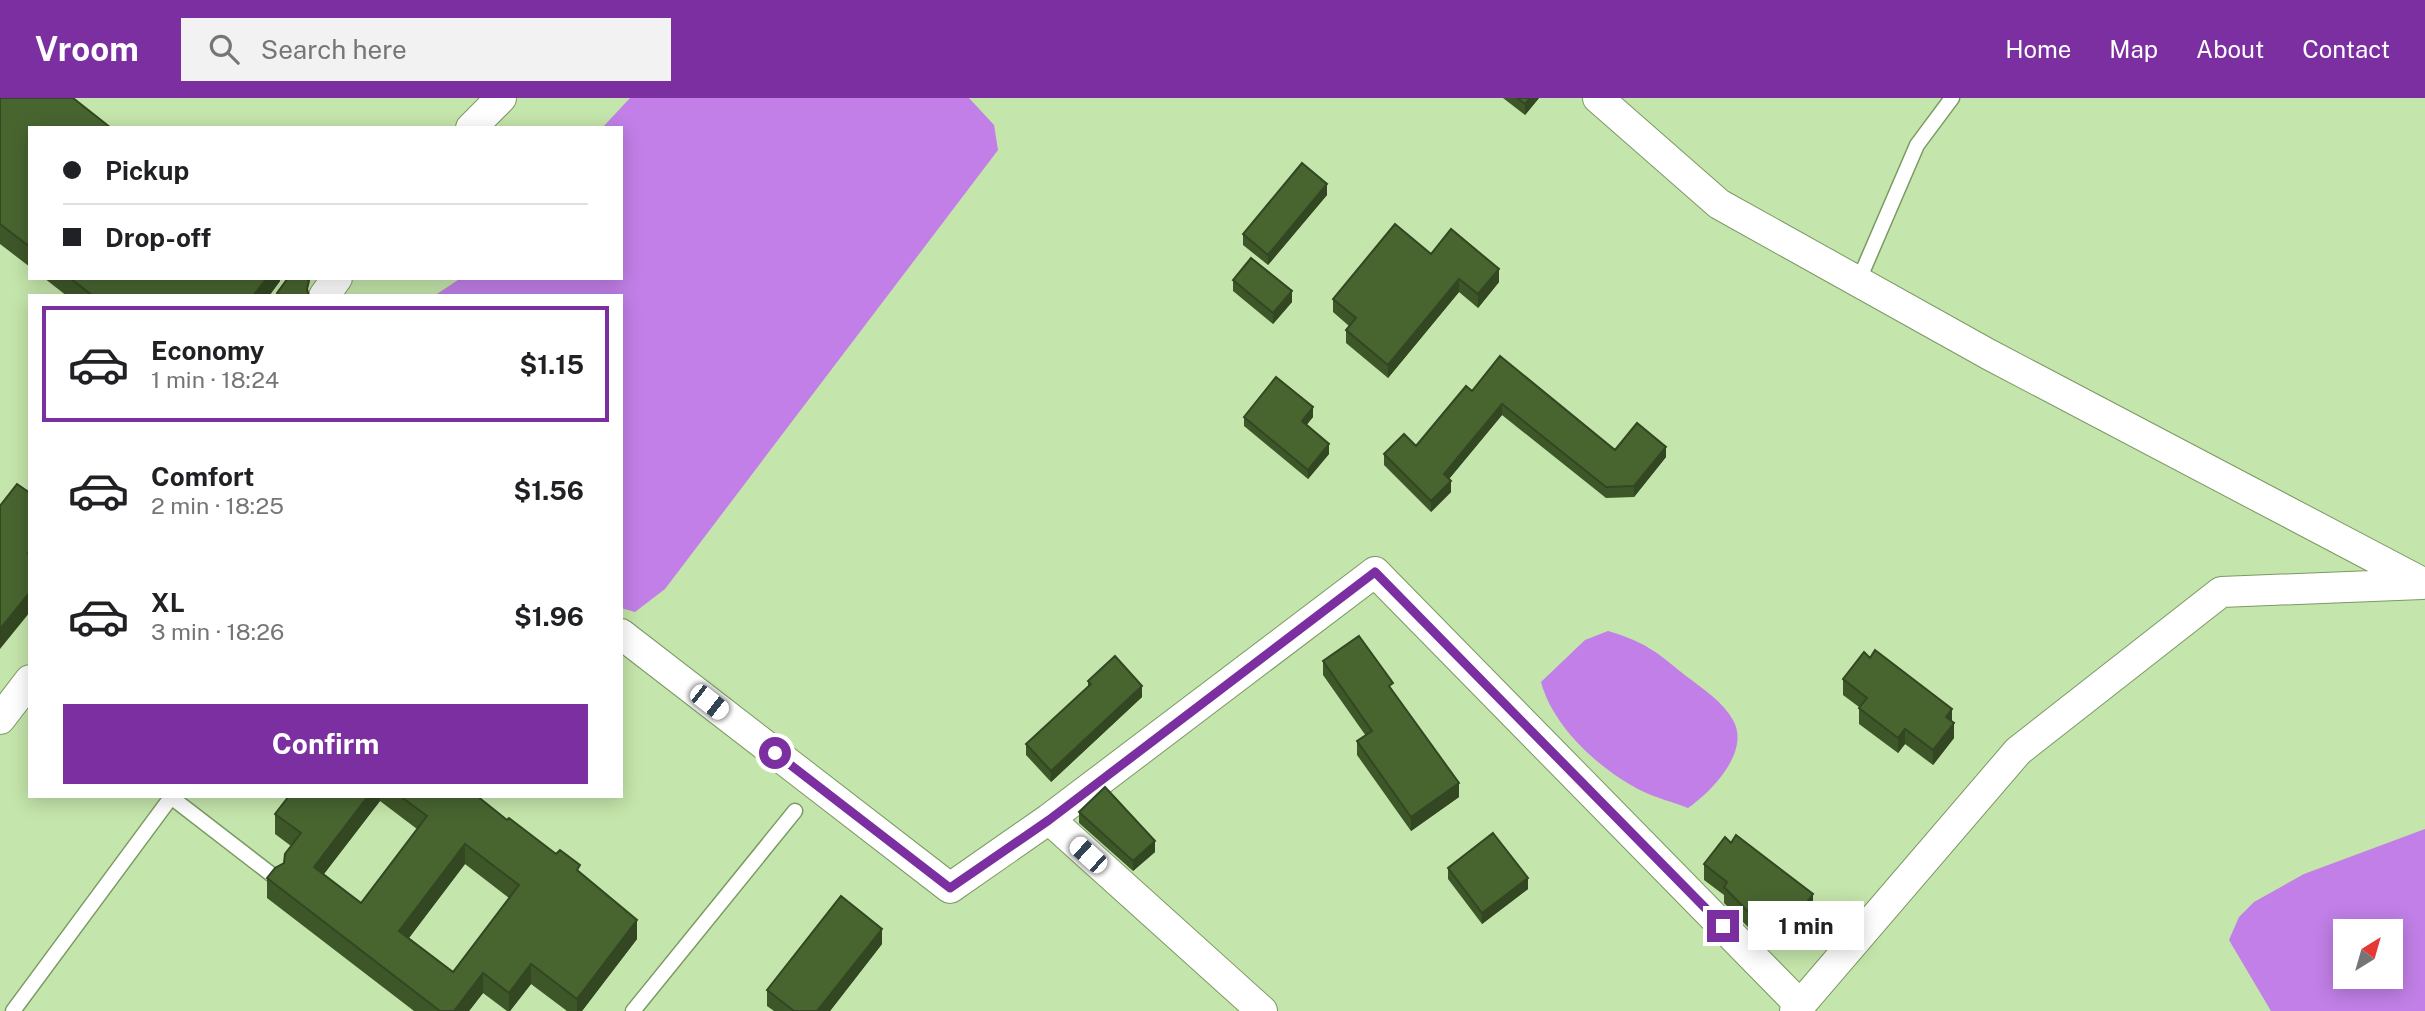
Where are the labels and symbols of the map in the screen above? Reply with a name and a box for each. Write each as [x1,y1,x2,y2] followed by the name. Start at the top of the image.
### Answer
[686,681,733,723] car
[759,737,791,769] route start
[1066,833,1111,877] car
[1748,902,1863,950] callout: 1 min
[1707,910,1739,942] route end
[2333,919,2403,989] north arrow

